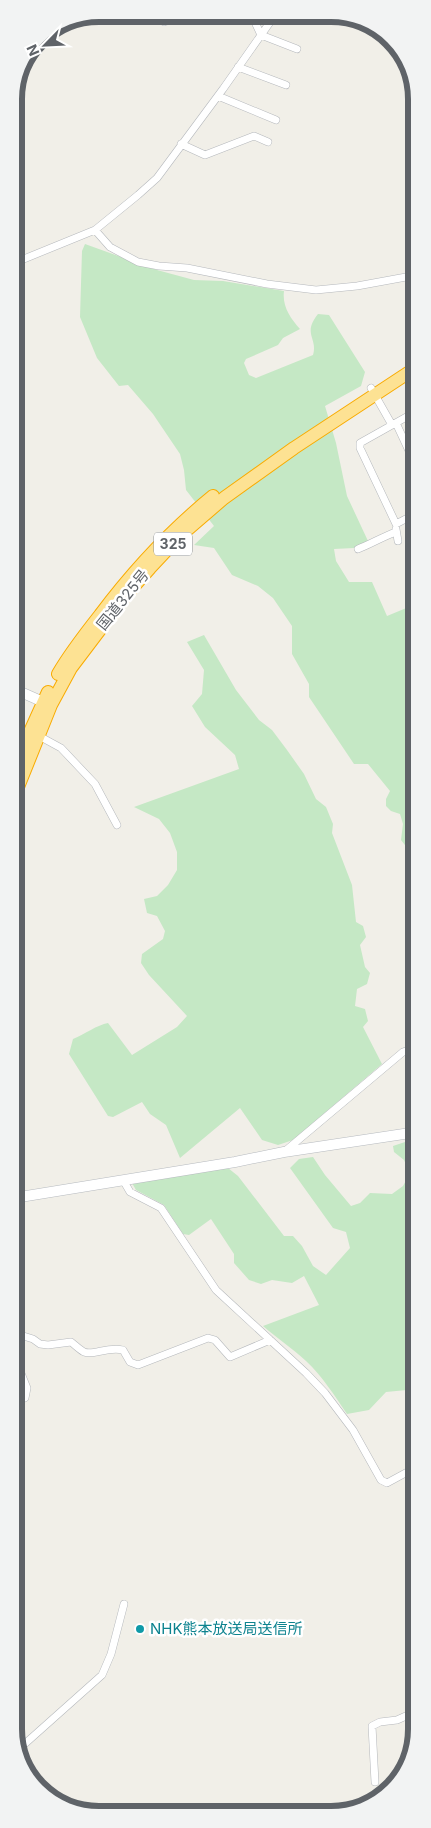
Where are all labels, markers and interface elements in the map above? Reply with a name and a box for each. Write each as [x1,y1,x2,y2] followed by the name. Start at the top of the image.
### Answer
[20,20,70,70] north arrow
[23,42,43,59] text: N
[154,532,192,556] road number: 325
[92,566,153,634] street label: 国道325号
[150,1619,303,1638] place label: NHK熊本放送局送信所
[134,1623,146,1635] marker: NHK熊本放送局送信所

